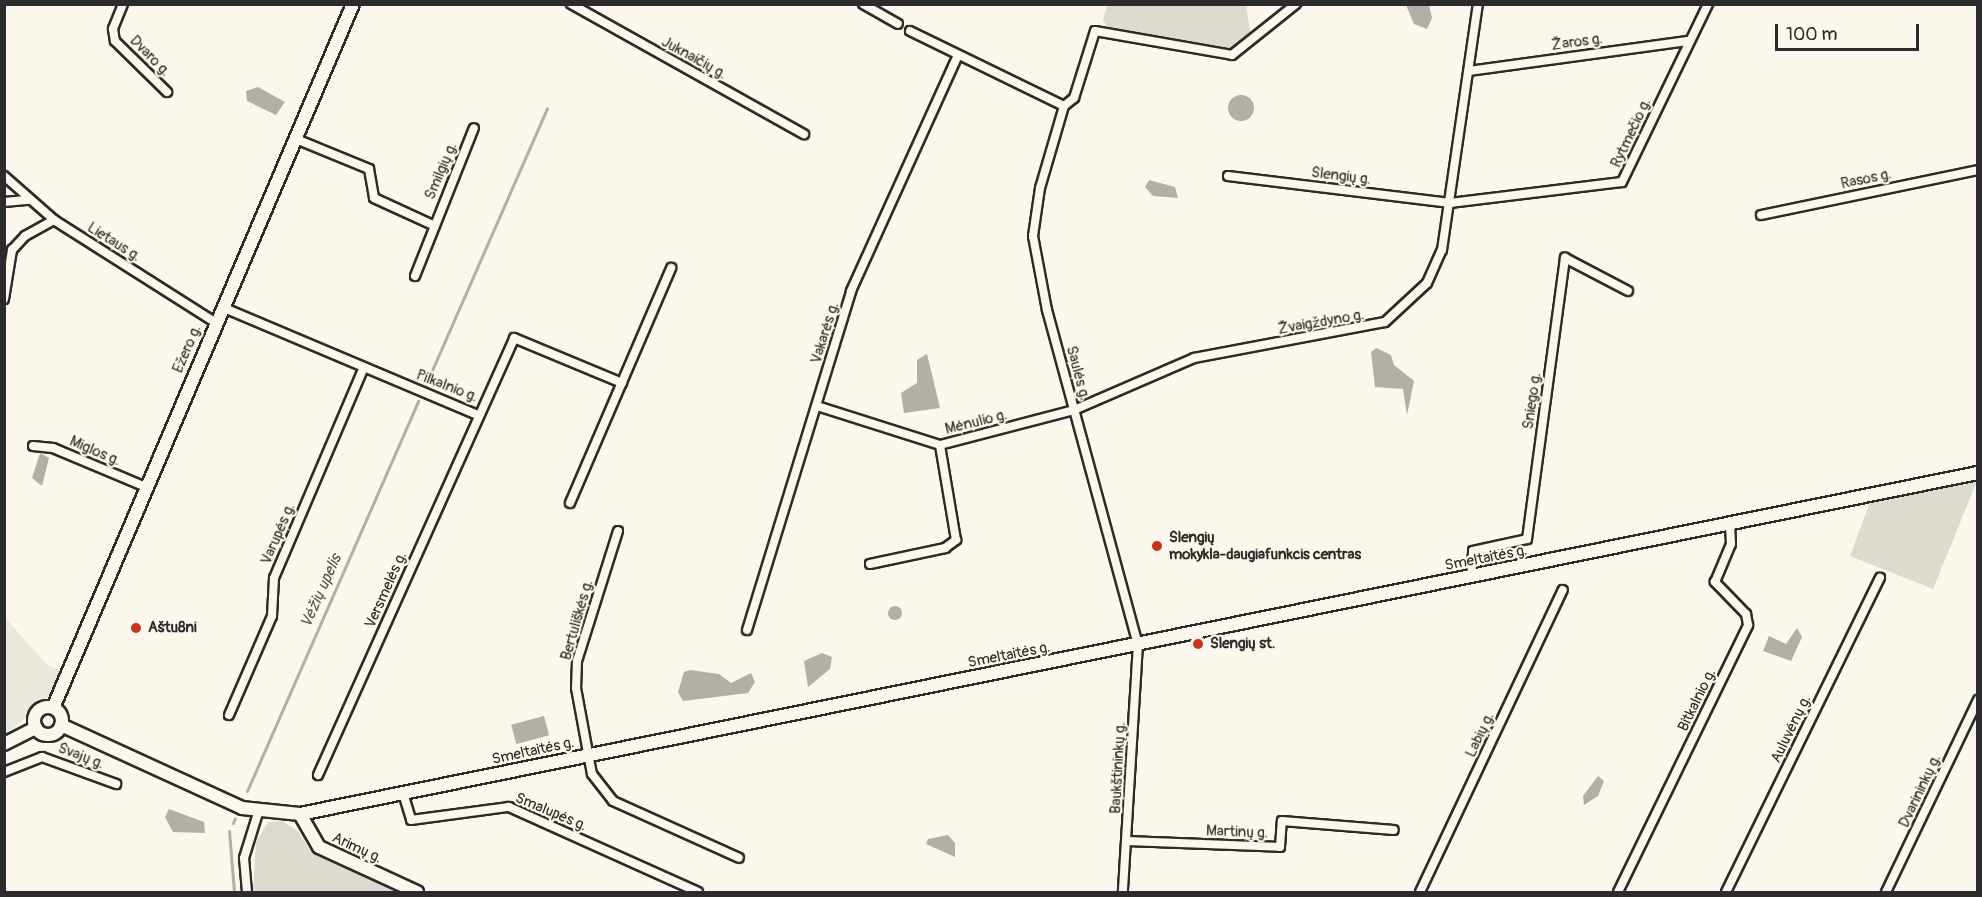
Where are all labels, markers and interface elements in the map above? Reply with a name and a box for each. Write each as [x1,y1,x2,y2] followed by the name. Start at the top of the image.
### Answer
[1778,12,1922,50] scale bar
[1786,23,1838,46] text: 100 m
[1550,30,1604,54] street label: Žaros g.
[126,32,174,80] street label: Dvaro g.
[658,33,730,83] street label: Juknaičių g.
[1607,95,1655,171] street label: Rytmečio g.
[421,140,461,202] street label: Smilgių g.
[1310,163,1372,189] street label: Slengių g.
[1839,165,1893,193] street label: Rasos g.
[84,219,144,265] street label: Lietaus g.
[807,300,843,366] street label: Vakarės g.
[1277,306,1365,338] street label: Žvaigždyno g.
[169,322,205,376] street label: Ežero g.
[1062,344,1094,402] street label: Saulės g.
[414,366,480,406] street label: Pilkalnio g.
[1519,372,1545,430] street label: Sniego g.
[943,406,1009,438] street label: Mėnulio g.
[67,432,123,470] street label: Miglos g.
[257,501,299,567] street label: Varupės g.
[1169,528,1361,563] place label: Slengių mokykla-daugiafunkcis centras
[1150,539,1164,553] marker: Slengių mokykla-daugiafunkcis centras
[1443,541,1529,575] street label: Smeltaitės g.
[361,549,411,631] street label: Versmelės g.
[296,551,346,631] water label: Vėžių upelis
[557,578,597,662] street label: Bertuliškės g.
[148,619,197,637] place label: Aštu8ni
[129,621,143,635] marker: Aštu8ni
[1210,635,1275,653] place label: Slengių st.
[1191,637,1205,651] marker: Slengių st.
[966,638,1052,672] street label: Smeltaitės g.
[1674,666,1720,734] street label: Bitkalnio g.
[1767,692,1815,766] street label: Auluvėnų g.
[1462,710,1498,760] street label: Labių g.
[1107,722,1129,814] street label: Baukštininkų g.
[490,734,576,768] street label: Smeltaitės g.
[55,739,107,773] street label: Svajų g.
[1895,752,1945,830] street label: Dvarininkų g.
[512,789,590,835] street label: Smalupės g.
[1206,822,1268,842] street label: Martinų g.
[329,829,385,867] street label: Arimų g.

